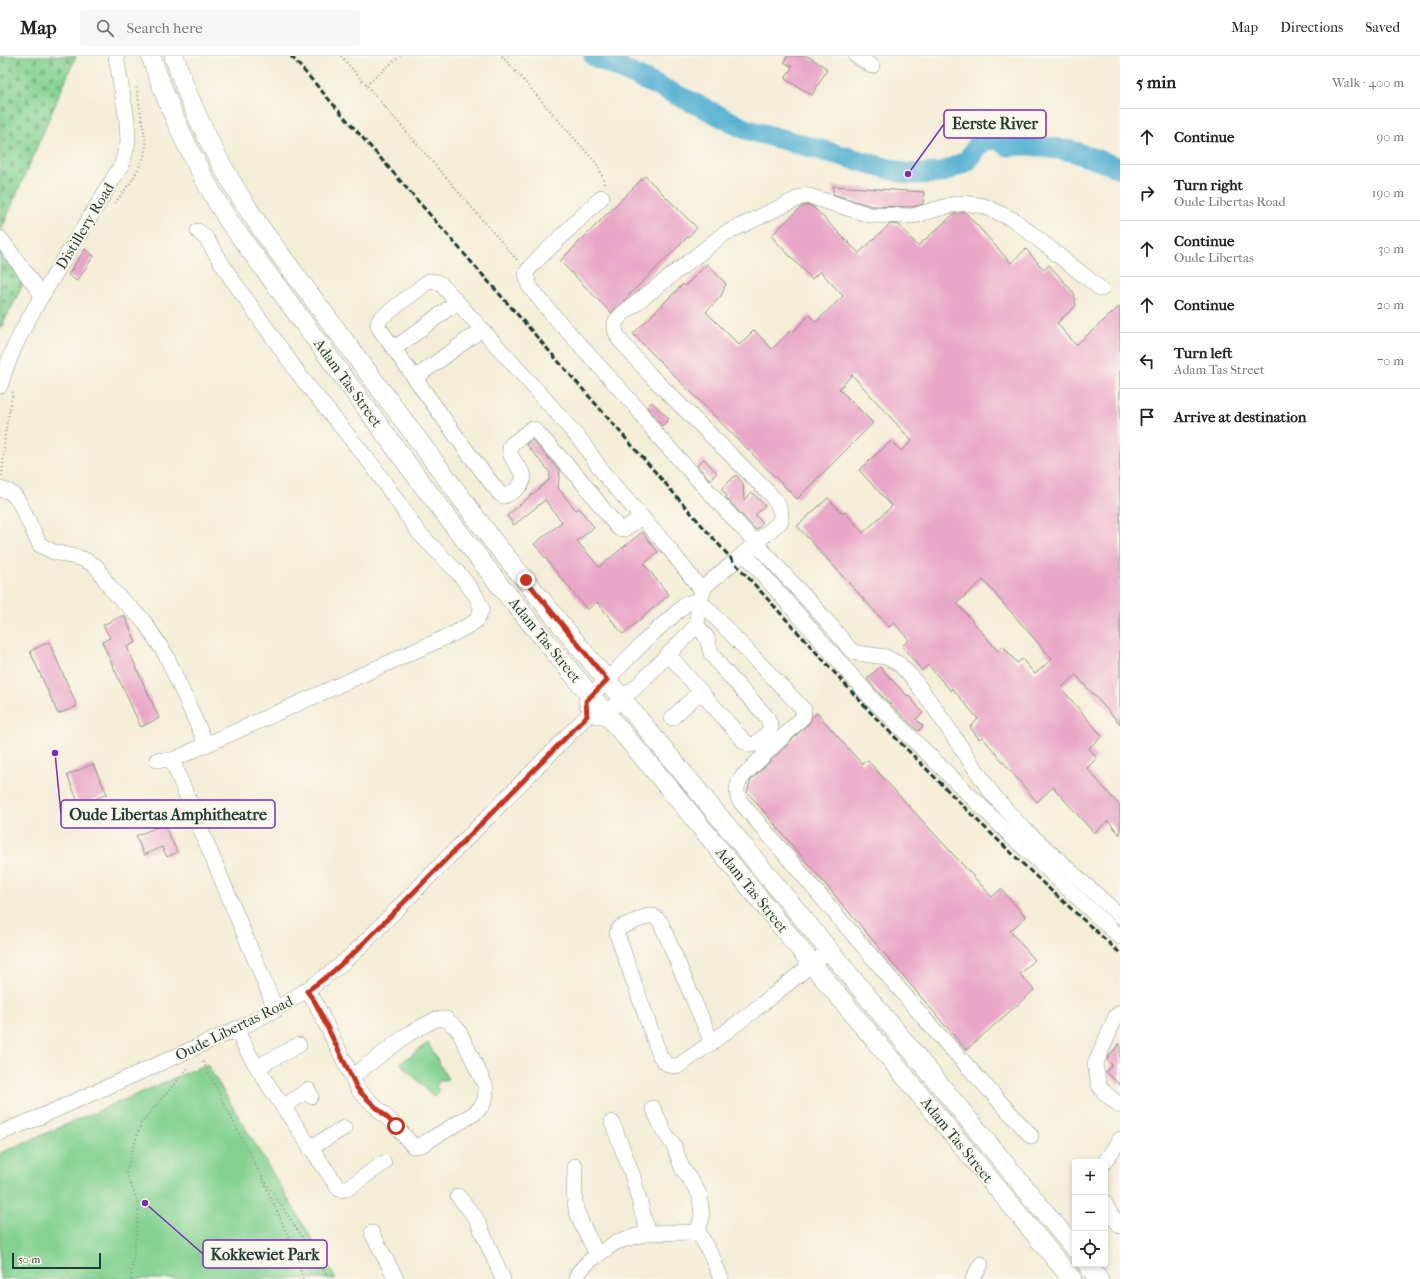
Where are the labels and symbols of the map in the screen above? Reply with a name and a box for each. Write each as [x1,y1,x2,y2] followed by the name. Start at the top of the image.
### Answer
[944,110,1046,138] callout: Eerste River
[952,114,1039,133] text: Eerste River
[52,179,118,273] street label: Distillery Road
[309,335,386,431] street label: Adam Tas Street
[517,571,535,589] route end
[504,593,585,687] street label: Adam Tas Street
[61,800,275,828] callout: Oude Libertas Amphitheatre
[69,805,267,825] text: Oude Libertas Amphitheatre
[711,843,792,937] street label: Adam Tas Street
[172,991,296,1064] street label: Oude Libertas Road
[916,1093,997,1187] street label: Adam Tas Street
[387,1117,405,1135] route start
[203,1240,327,1268] callout: Kokkewiet Park
[211,1245,320,1264] text: Kokkewiet Park
[12,1251,101,1270] scale bar

